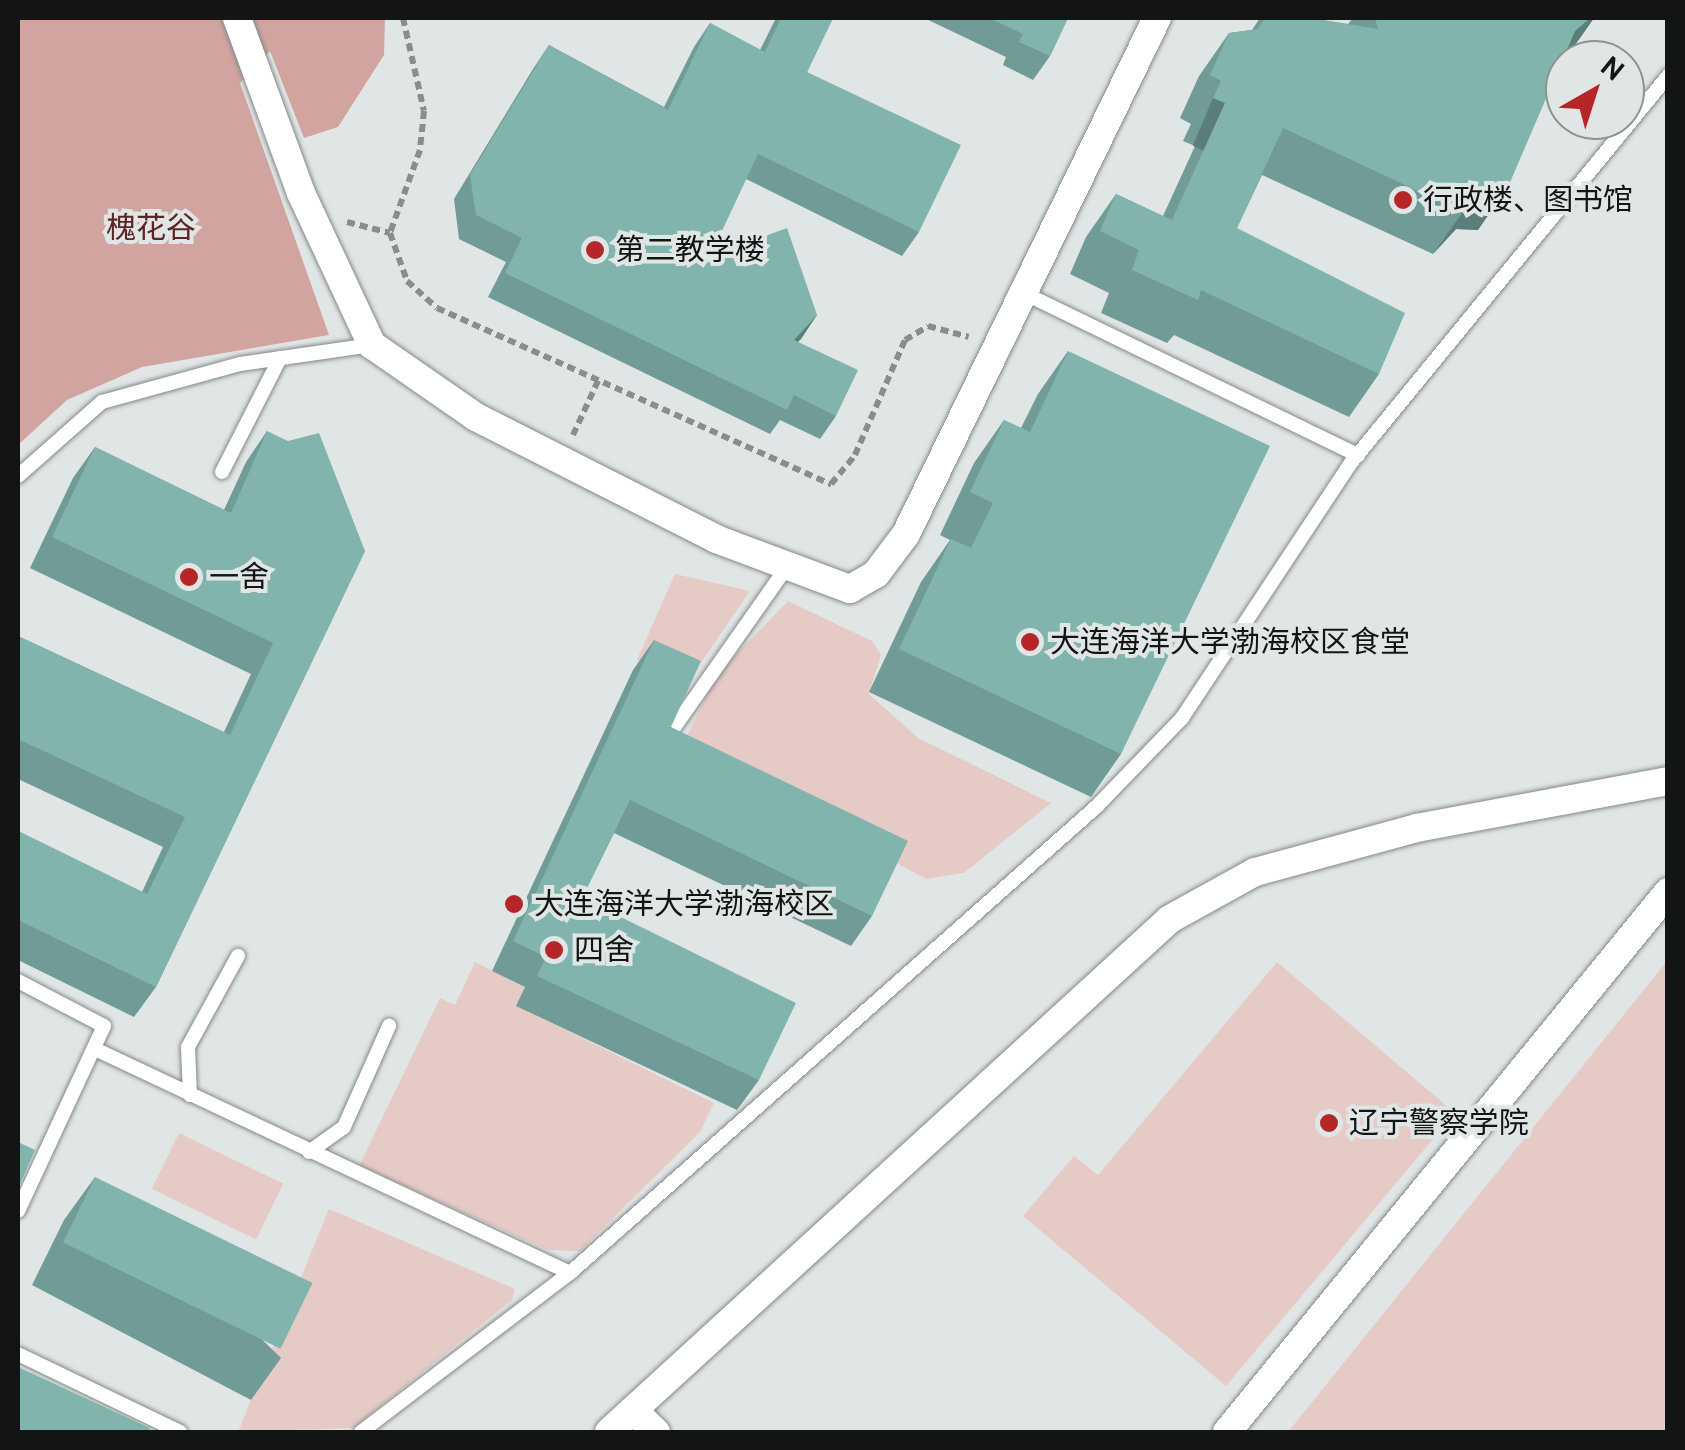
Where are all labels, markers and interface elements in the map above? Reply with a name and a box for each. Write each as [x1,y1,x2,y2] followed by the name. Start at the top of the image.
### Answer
[1545,40,1645,140] north arrow
[1594,49,1631,88] text: N
[1423,182,1633,218] place label: 行政楼、图书馆
[1392,189,1414,211] marker: 行政楼、图书馆
[106,210,196,246] park label: 槐花谷
[615,232,765,268] place label: 第二教学楼
[584,239,606,261] marker: 第二教学楼
[209,559,269,595] place label: 一舍
[178,566,200,588] marker: 一舍
[1050,624,1410,660] place label: 大连海洋大学渤海校区食堂
[1019,631,1041,653] marker: 大连海洋大学渤海校区食堂
[534,886,834,922] place label: 大连海洋大学渤海校区
[503,893,525,915] marker: 大连海洋大学渤海校区
[574,932,634,968] place label: 四舍
[543,939,565,961] marker: 四舍
[1349,1105,1529,1141] place label: 辽宁警察学院
[1318,1112,1340,1134] marker: 辽宁警察学院

